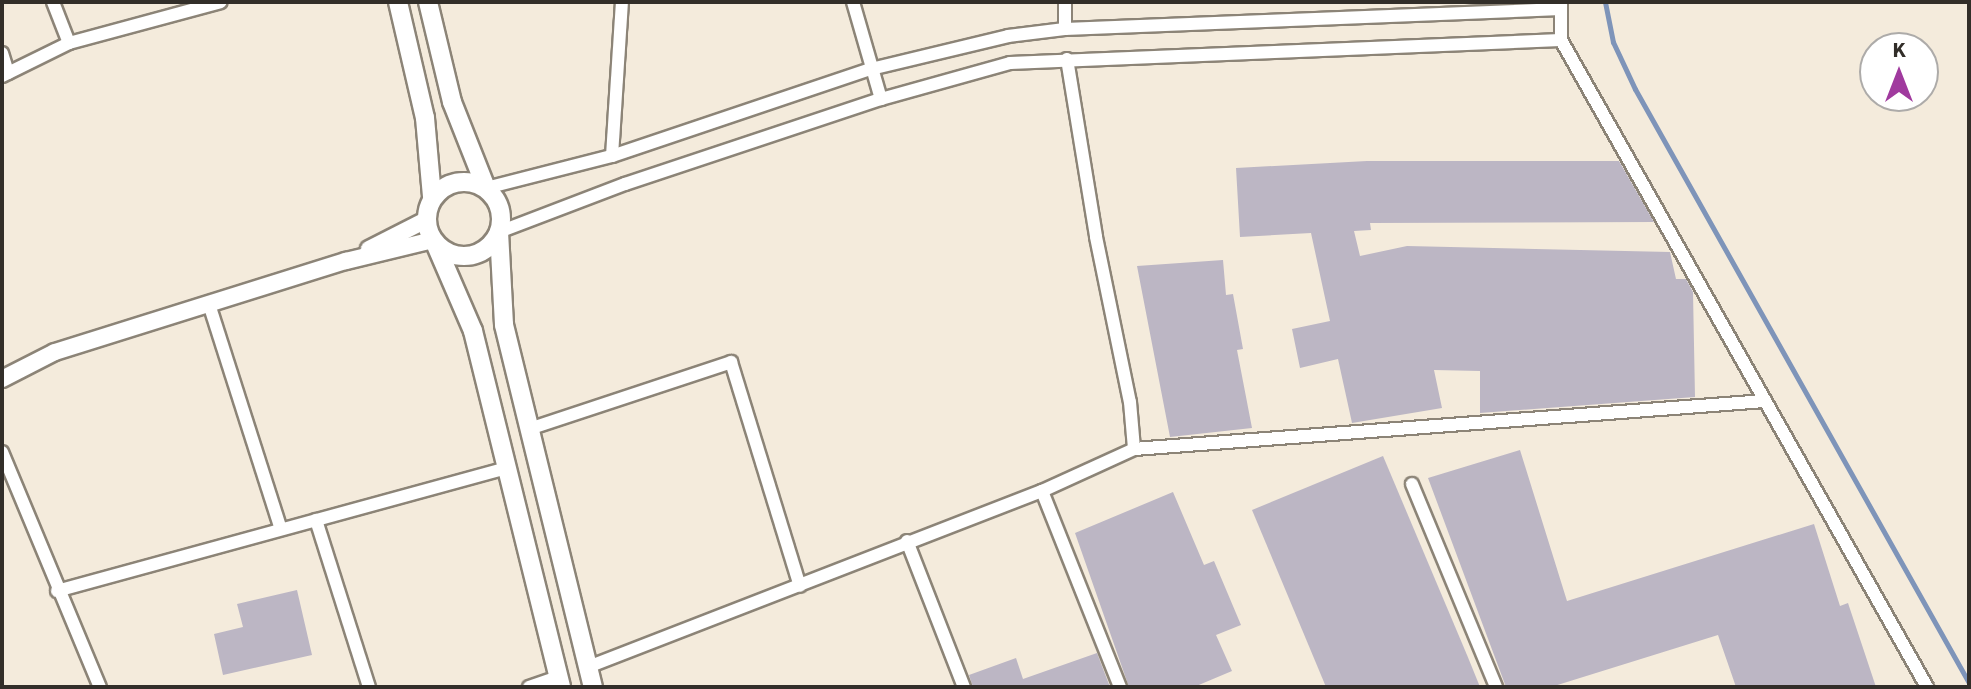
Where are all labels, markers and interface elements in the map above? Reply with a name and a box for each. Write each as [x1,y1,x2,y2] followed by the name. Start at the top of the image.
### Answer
[1859,32,1939,112] north arrow
[1892,34,1906,66] text: K

